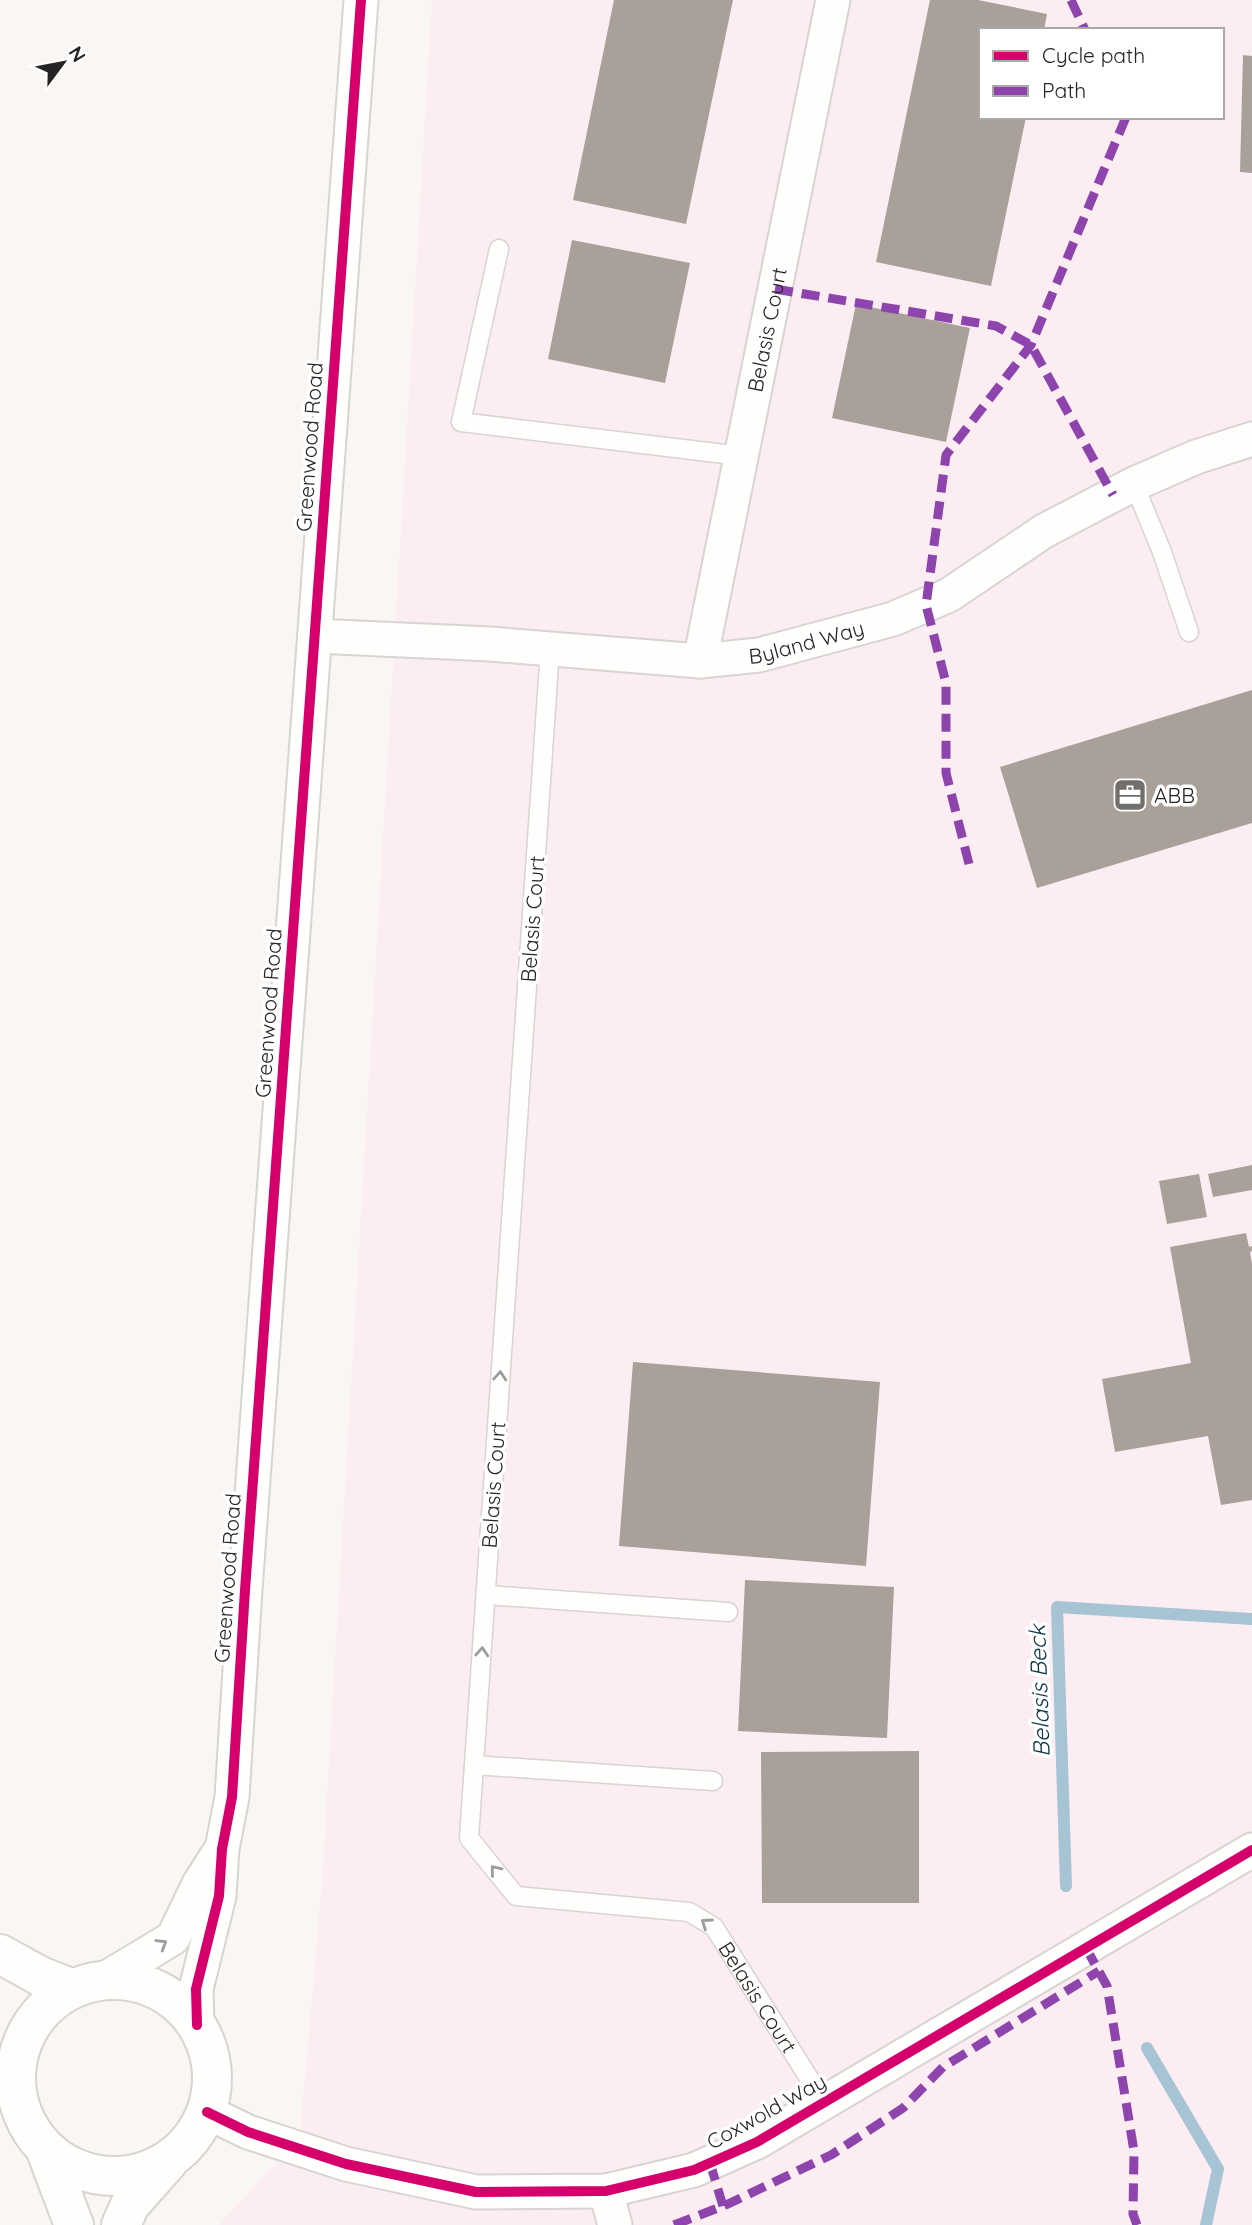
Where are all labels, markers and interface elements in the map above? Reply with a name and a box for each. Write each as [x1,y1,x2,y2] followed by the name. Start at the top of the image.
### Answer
[28,28,98,98] north arrow
[979,28,1224,119] legend
[64,42,91,66] text: N
[1042,42,1145,68] text: Cycle path
[1042,77,1086,103] text: Path
[741,265,792,394] street label: Belasis Court
[290,361,328,533] street label: Greenwood Road
[747,614,867,669] street label: Byland Way
[1111,776,1149,814] office icon: ABB
[1154,782,1195,808] place label: ABB
[515,855,549,983] street label: Belasis Court
[249,927,287,1099] street label: Greenwood Road
[493,1371,508,1382] one-way arrow
[476,1421,510,1549] street label: Belasis Court
[208,1492,246,1664] street label: Greenwood Road
[1022,1623,1056,1758] water label: Belasis Beck
[474,1646,489,1657] one-way arrow
[491,1865,503,1878] one-way arrow
[701,1919,714,1931] one-way arrow
[713,1936,803,2058] street label: Belasis Court
[154,1940,167,1953] one-way arrow
[702,2067,830,2155] street label: Coxwold Way

